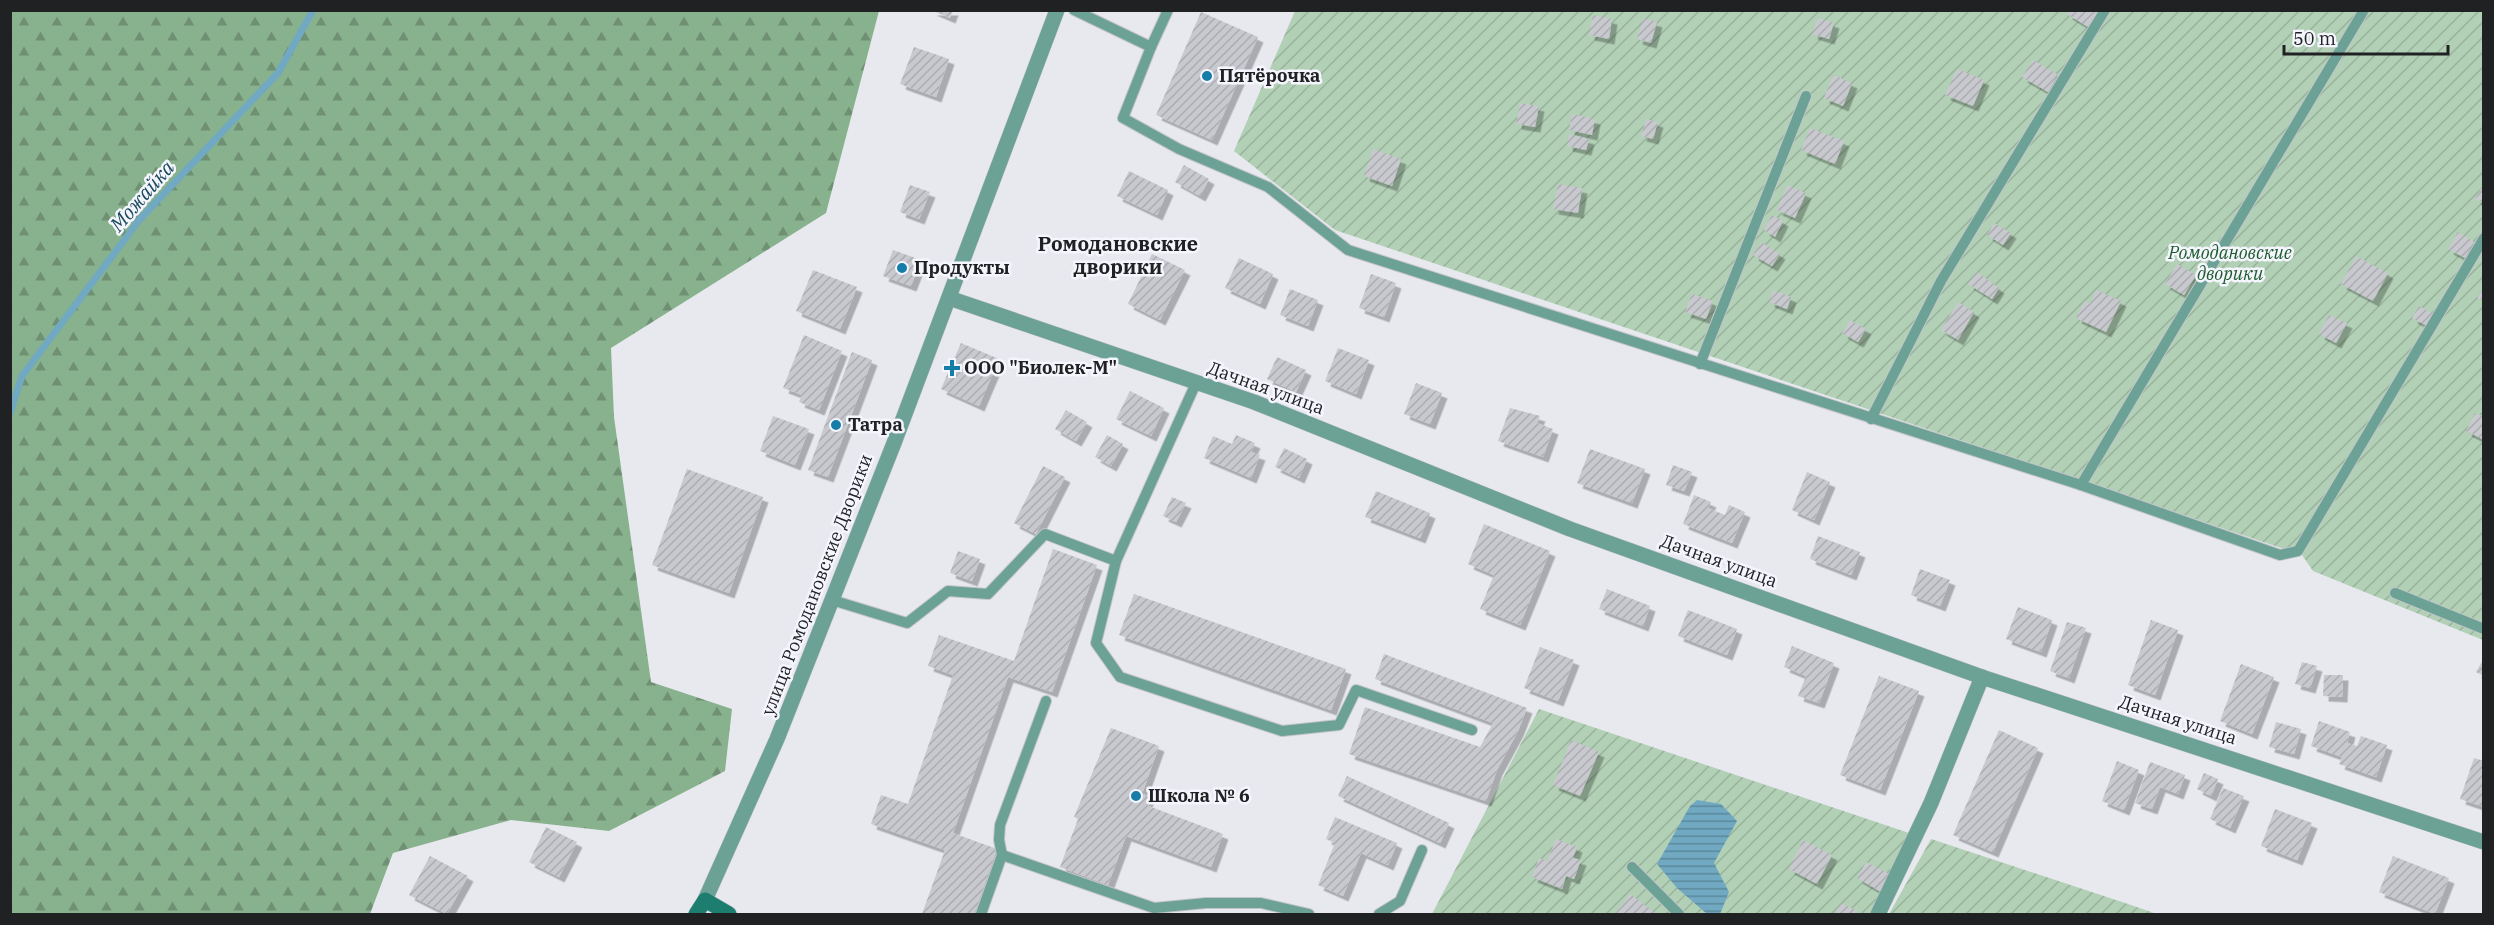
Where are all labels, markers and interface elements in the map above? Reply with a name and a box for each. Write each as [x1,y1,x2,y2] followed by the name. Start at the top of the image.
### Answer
[2284,18,2448,56] scale bar
[2293,27,2336,50] text: 50 m
[1219,64,1320,87] place label: Пятёрочка
[1200,69,1214,83] marker: Пятёрочка
[103,154,180,238] water label: Можайка
[1038,230,1198,280] district label: Ромодановские дворики
[2167,241,2292,285] park label: Ромодановские дворики
[914,256,1010,279] place label: Продукты
[895,261,909,275] marker: Продукты
[964,356,1117,379] place label: ООО "Биолек-М"
[1205,356,1328,419] street label: Дачная улица
[945,361,959,375] marker: ООО "Биолек-М"
[848,413,903,436] place label: Татра
[829,418,843,432] marker: Татра
[756,451,877,719] street label: улица Ромодановские Дворики
[1658,529,1781,592] street label: Дачная улица
[2116,690,2240,749] street label: Дачная улица
[1148,784,1250,807] place label: Школа № 6
[1129,789,1143,803] marker: Школа № 6

